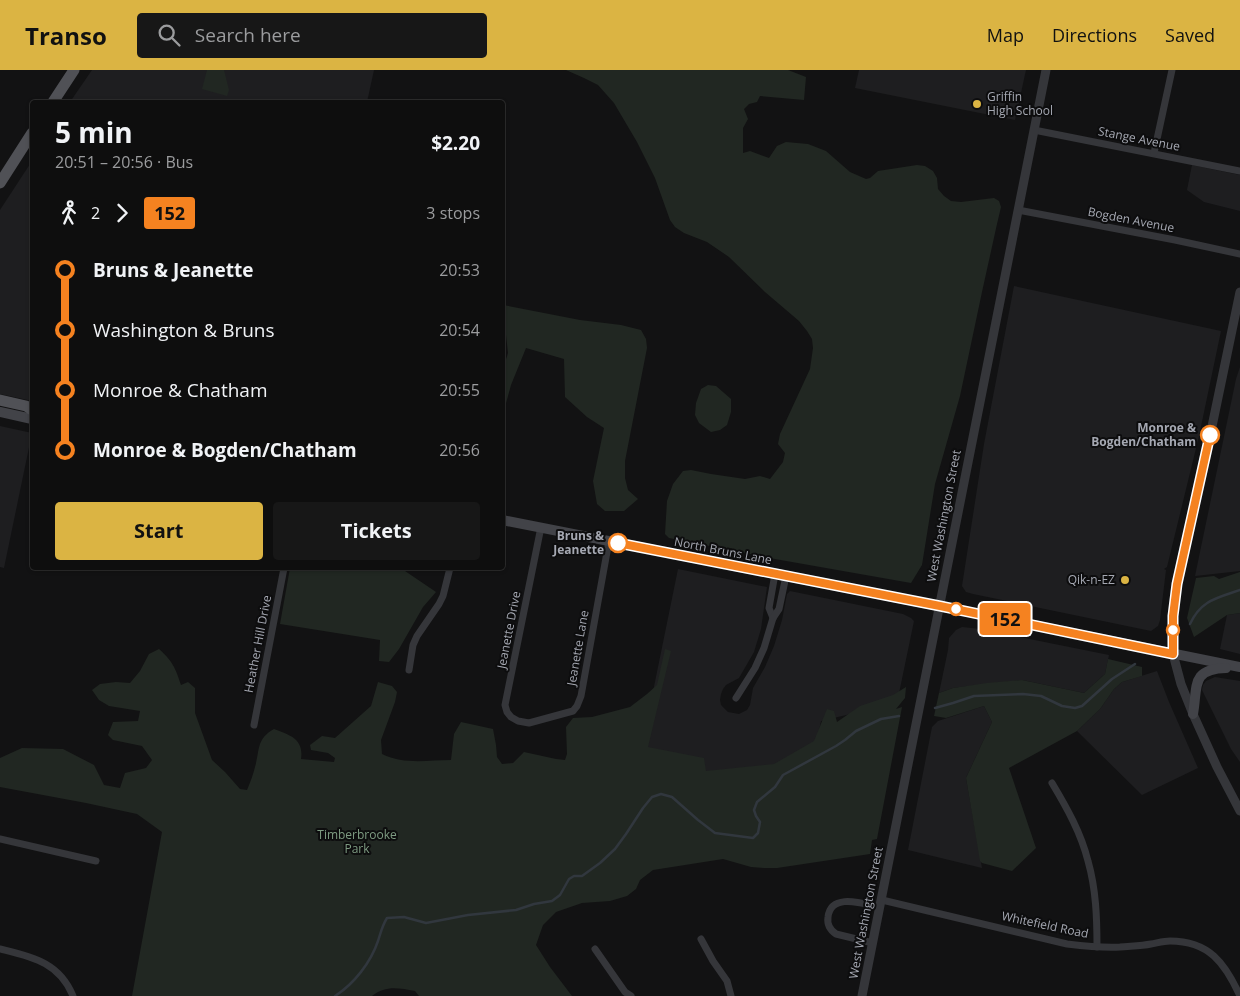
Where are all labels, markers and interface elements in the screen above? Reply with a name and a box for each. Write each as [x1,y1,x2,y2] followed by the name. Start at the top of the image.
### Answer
[137,13,487,58] search box
[25,19,107,52] text: Transo
[155,21,183,49] icon: search
[195,22,301,48] text: Search here
[987,23,1024,47] text: Map
[1052,23,1137,47] text: Directions
[1165,23,1215,47] text: Saved
[987,88,1053,119] place label: Griffin High School
[971,98,983,110] marker: Griffin High School
[55,113,133,151] text: 5 min
[1097,122,1182,155] street label: Stange Avenue
[431,130,480,156] text: $2.20
[55,151,193,173] text: 20:51 – 20:56 · Bus
[55,199,83,227] icon: walk
[108,199,136,227] icon: forward
[154,201,185,225] text: 152
[91,202,100,224] text: 2
[426,202,480,224] text: 3 stops
[1086,203,1176,236] street label: Bogden Avenue
[93,257,253,283] text: Bruns & Jeanette
[439,259,480,281] text: 20:53
[93,317,275,343] text: Washington & Bruns
[439,319,480,341] text: 20:54
[93,377,268,403] text: Monroe & Chatham
[439,379,480,401] text: 20:55
[1091,419,1196,450] place label: Monroe & Bogden/Chatham
[1200,425,1220,445] marker: Monroe & Bogden/Chatham
[93,437,357,463] text: Monroe & Bogden/Chatham
[439,439,480,461] text: 20:56
[922,448,965,583] street label: West Washington Street
[55,502,263,560] button: Start
[273,502,480,560] button: Tickets
[552,527,604,558] place label: Bruns & Jeanette
[608,533,628,553] marker: Bruns & Jeanette
[673,533,774,568] street label: North Bruns Lane
[1068,571,1115,588] place label: Qik-n-EZ
[1119,574,1131,586] marker: Qik-n-EZ
[492,589,524,671] street label: Jeanette Drive
[240,593,275,694] street label: Heather Hill Drive
[949,602,963,616] unlabelled marker
[976,603,1034,635] line badge: 152
[990,607,1020,631] text: 152
[562,609,593,688] street label: Jeanette Lane
[1166,623,1180,637] unlabelled marker
[317,826,397,857] park label: Timberbrooke Park
[844,845,887,980] street label: West Washington Street
[1000,907,1090,942] street label: Whitefield Road

